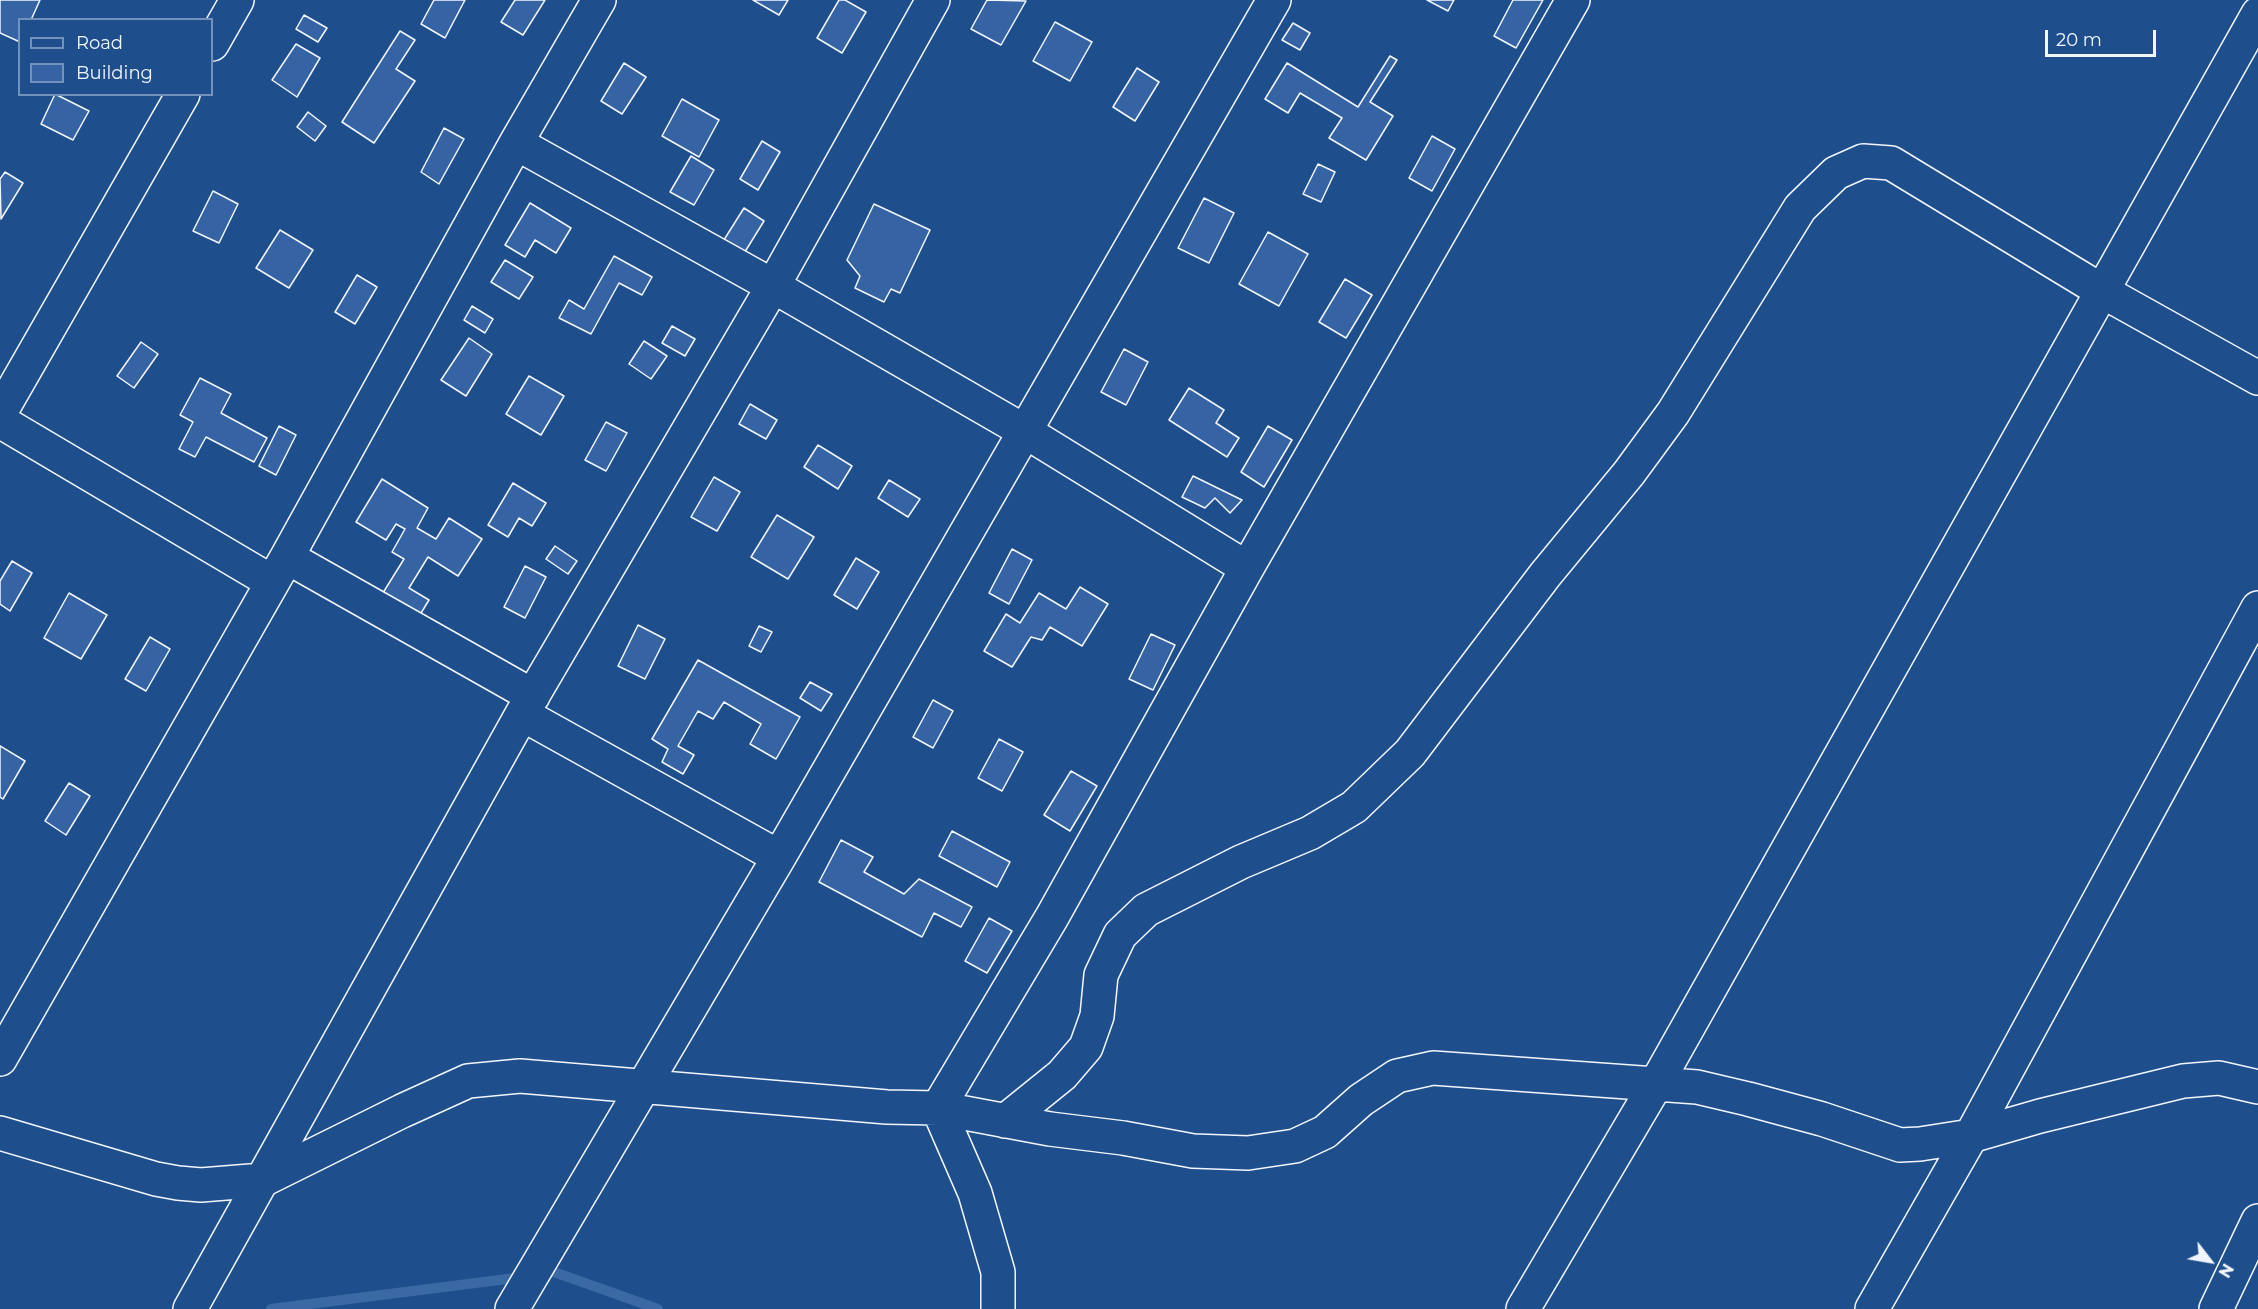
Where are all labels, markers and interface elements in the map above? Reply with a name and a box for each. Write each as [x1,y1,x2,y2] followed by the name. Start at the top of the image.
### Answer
[18,18,213,96] legend
[2048,18,2159,56] scale bar
[2056,29,2102,51] text: 20 m
[76,32,123,54] text: Road
[76,62,153,84] text: Building
[2180,1231,2240,1291] north arrow
[2214,1260,2237,1281] text: N

